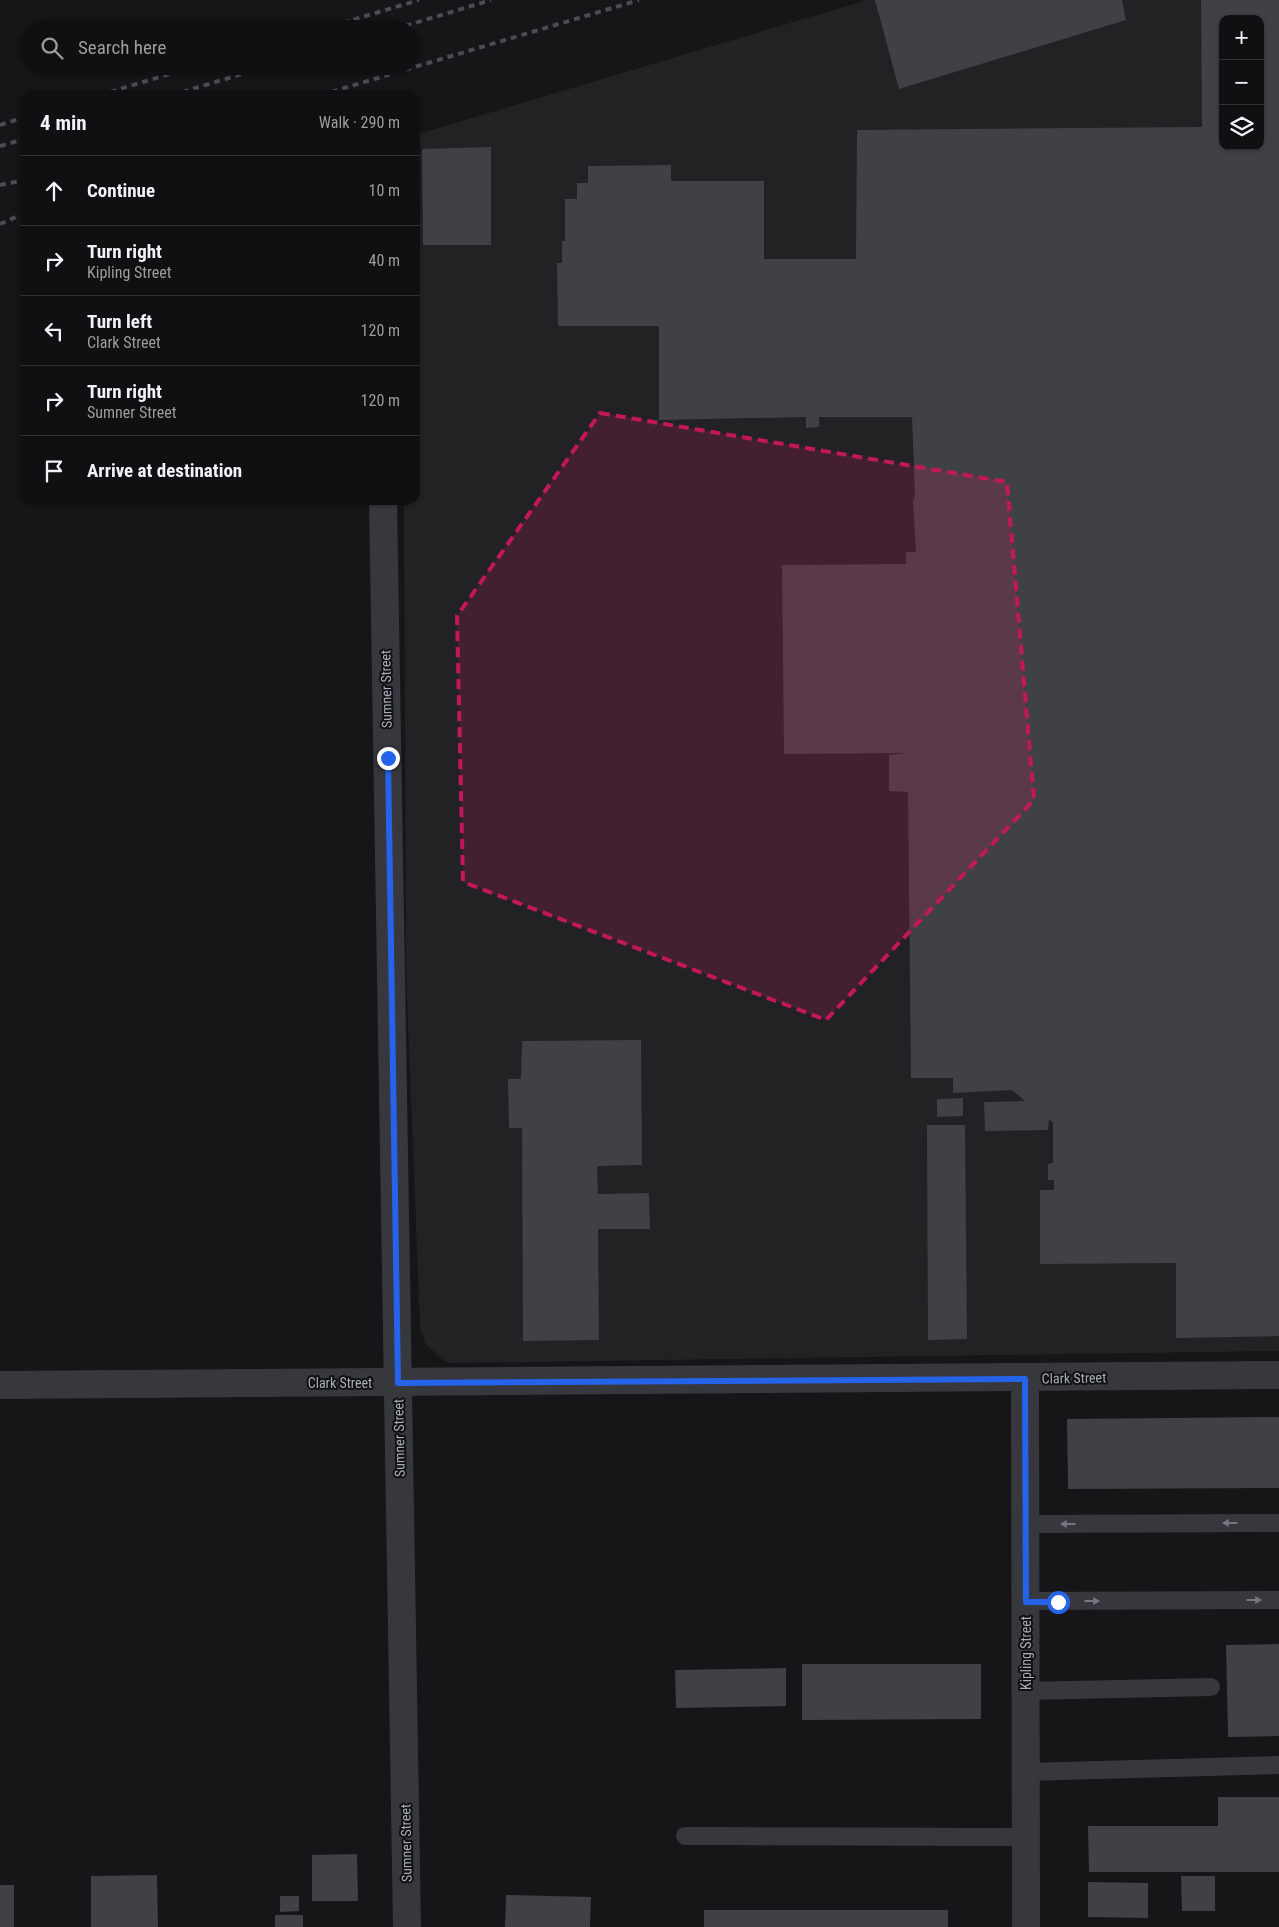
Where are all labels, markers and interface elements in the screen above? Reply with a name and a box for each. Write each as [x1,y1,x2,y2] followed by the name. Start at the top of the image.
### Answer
[1219,15,1264,150] map controls
[1219,15,1264,60] button: +
[20,20,420,75] search box
[38,34,66,62] icon: search
[78,36,166,59] text: Search here
[1219,60,1264,105] button: −
[1219,105,1264,150] button: layers
[40,111,87,135] text: 4 min
[319,113,400,132] text: Walk · 290 m
[40,177,68,205] icon: ahead
[87,179,155,202] text: Continue
[368,181,400,200] text: 10 m
[87,240,162,263] text: Turn right
[40,247,68,275] icon: right
[368,251,400,270] text: 40 m
[87,263,171,282] text: Kipling Street
[87,310,152,333] text: Turn left
[40,317,68,345] icon: left
[361,321,400,340] text: 120 m
[87,333,161,352] text: Clark Street
[87,380,162,403] text: Turn right
[40,387,68,415] icon: right
[361,391,400,410] text: 120 m
[87,403,176,422] text: Sumner Street
[40,457,68,485] icon: arrive
[87,459,242,482] text: Arrive at destination
[377,650,395,728] street label: Sumner Street
[377,747,400,770] route end
[1042,1369,1106,1387] street label: Clark Street
[308,1375,372,1391] street label: Clark Street
[390,1399,408,1477] street label: Sumner Street
[1222,1519,1238,1527] one-way arrow
[1060,1520,1076,1528] one-way arrow
[1047,1591,1070,1614] route start
[1247,1596,1263,1604] one-way arrow
[1084,1597,1100,1605] one-way arrow
[1018,1616,1034,1690] street label: Kipling Street
[397,1804,415,1882] street label: Sumner Street

